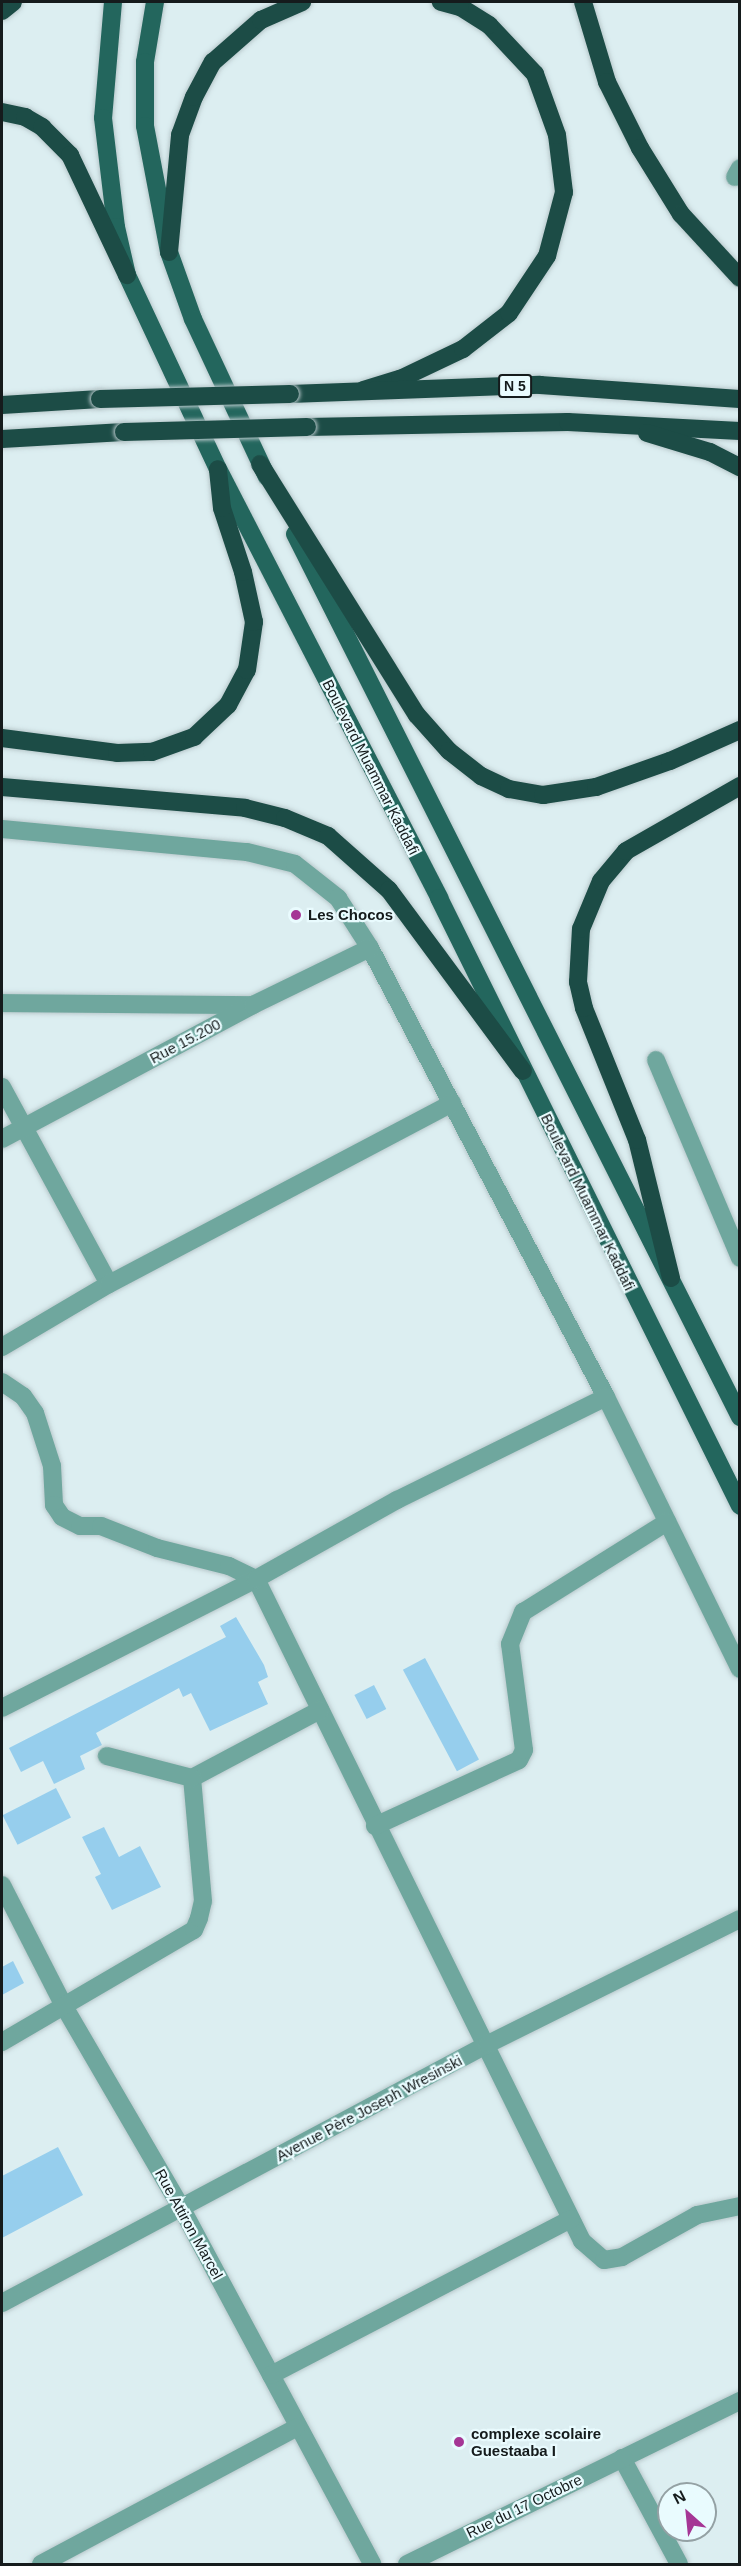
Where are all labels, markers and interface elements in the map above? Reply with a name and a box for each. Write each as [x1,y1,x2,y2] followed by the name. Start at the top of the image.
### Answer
[497,375,533,397] road number: N 5
[319,676,423,858] street label: Boulevard Muammar Kaddafi
[308,906,393,924] place label: Les Chocos
[289,908,303,922] marker: Les Chocos
[147,1015,223,1067] street label: Rue 15.200
[537,1111,639,1293] street label: Boulevard Muammar Kaddafi
[273,2051,465,2165] street label: Avenue Père Joseph Wresinski
[151,2165,227,2283] street label: Rue Attiron Marcel
[471,2424,601,2459] place label: complexe scolaire Guestaaba I
[452,2435,466,2449] marker: complexe scolaire Guestaaba I
[463,2470,585,2542] street label: Rue du 17 Octobre
[657,2482,717,2542] north arrow
[670,2487,689,2507] text: N

